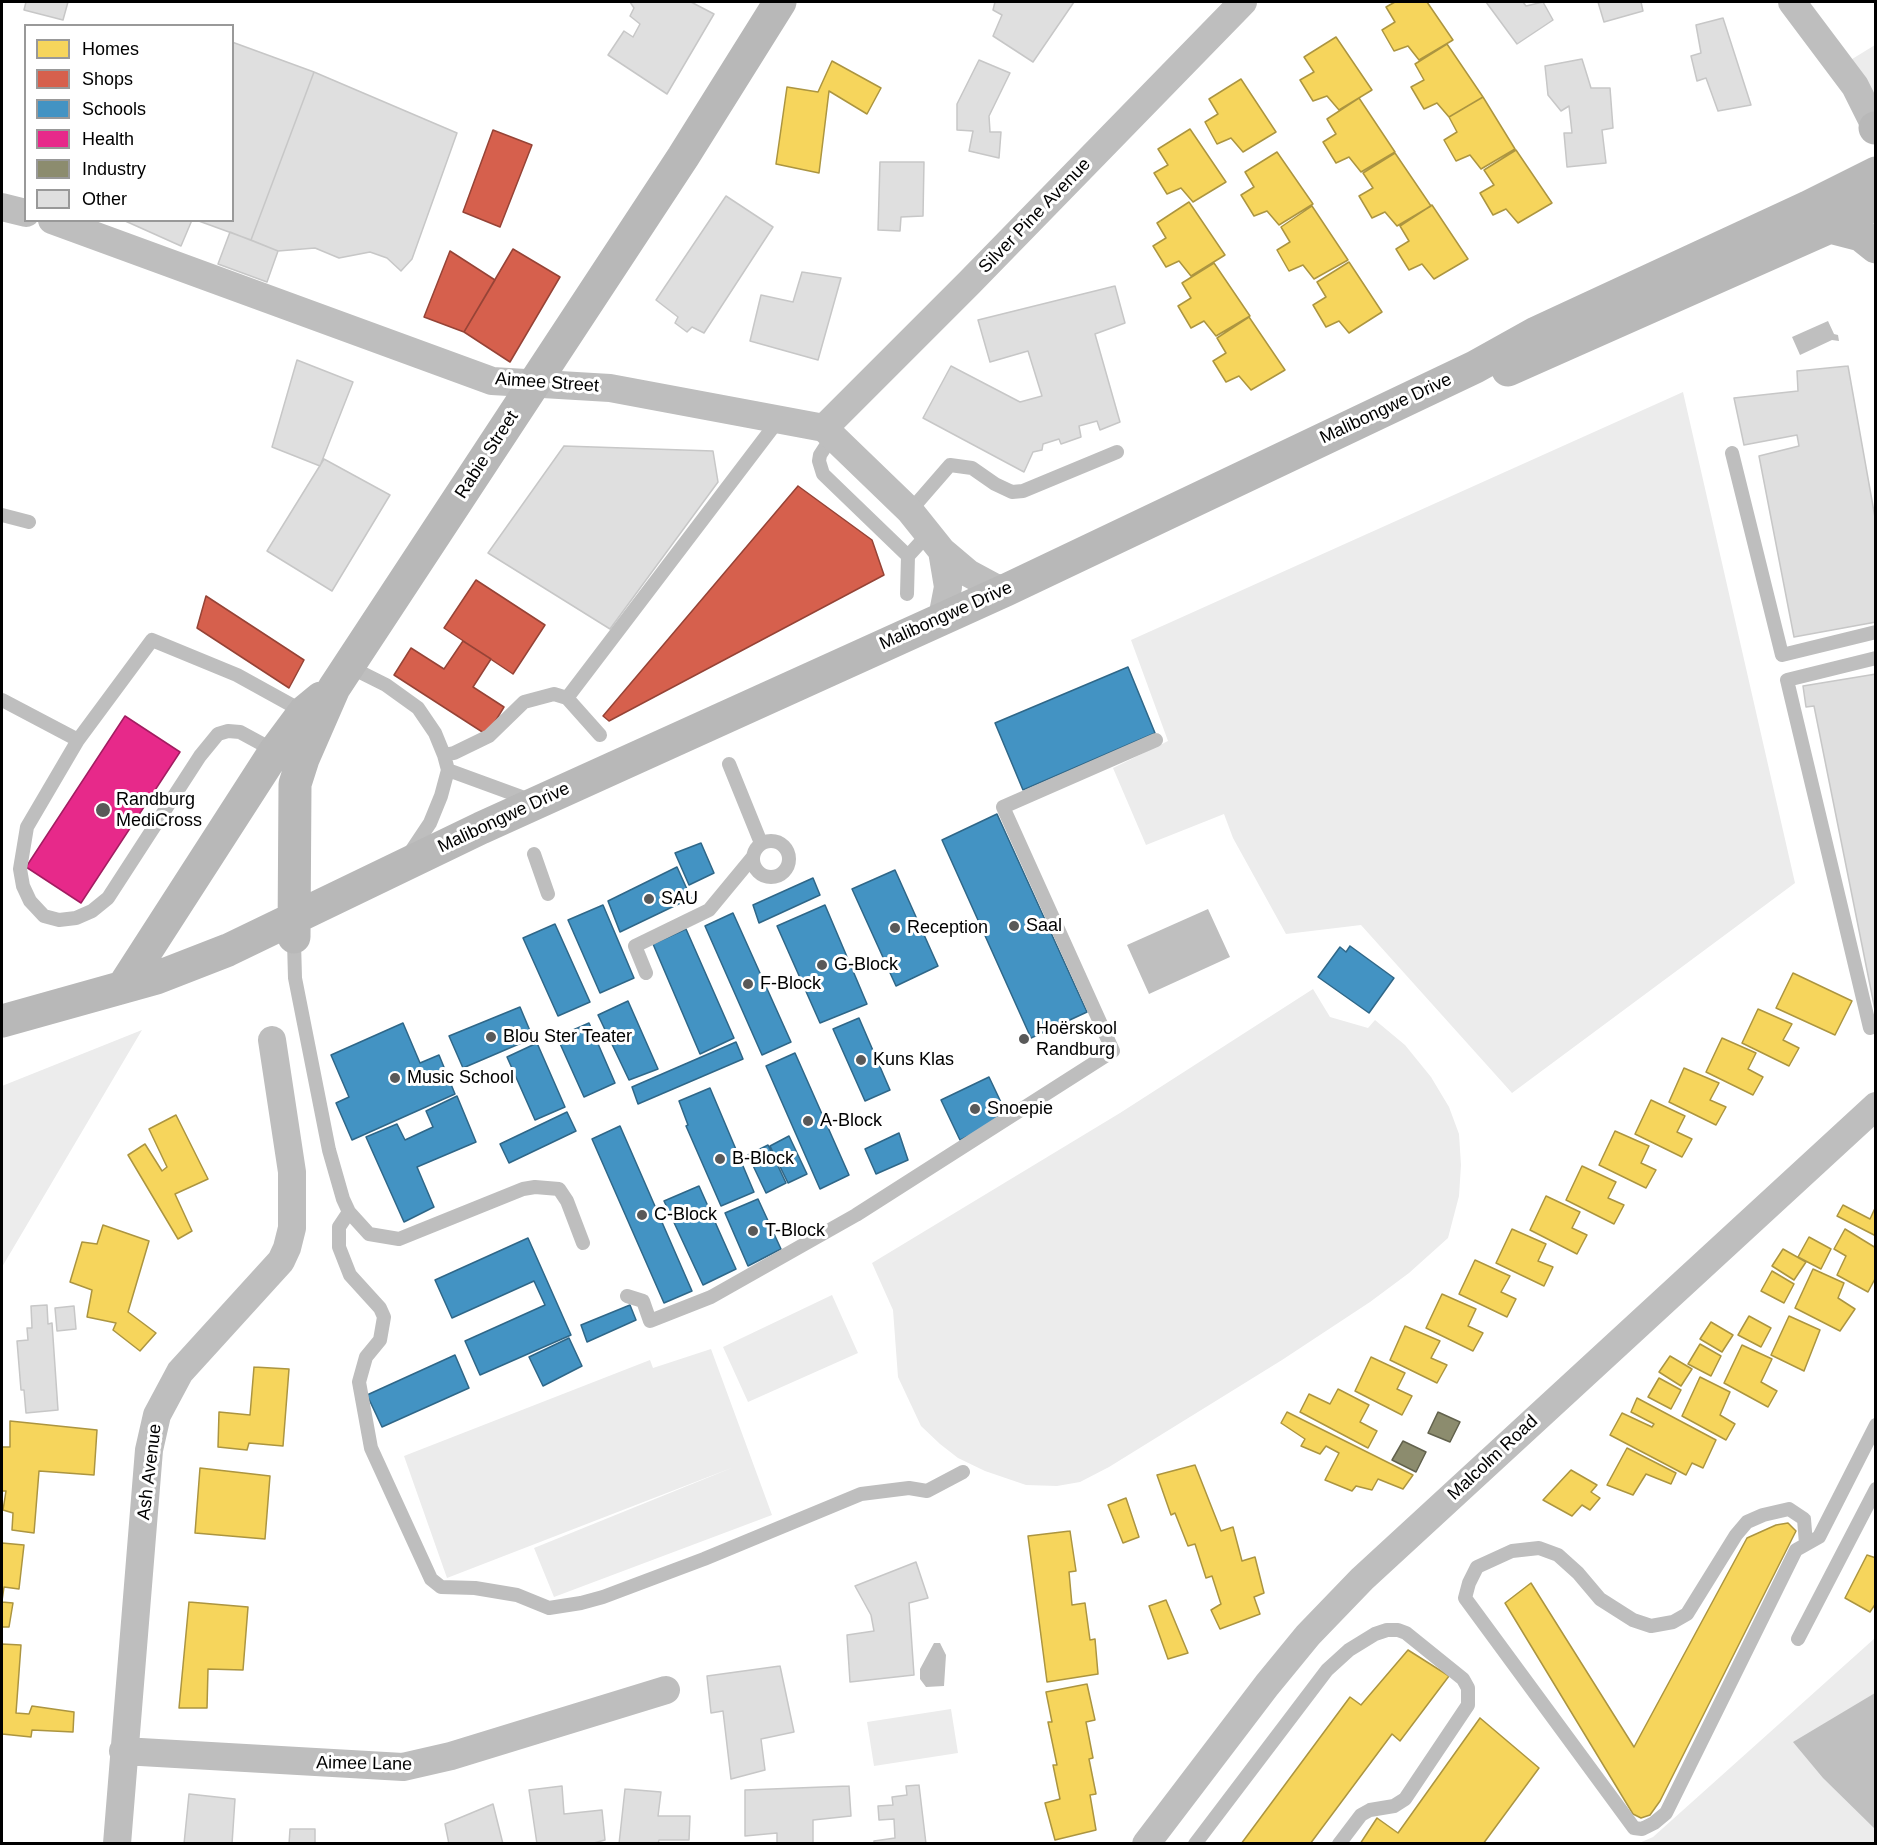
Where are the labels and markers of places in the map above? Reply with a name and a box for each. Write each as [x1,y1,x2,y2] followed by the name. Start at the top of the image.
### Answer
[116,789,202,832] place label: Randburg MediCross
[94,801,112,819] marker: Randburg MediCross
[661,888,698,910] place label: SAU
[642,892,656,906] marker: SAU
[1026,915,1062,937] place label: Saal
[907,917,988,939] place label: Reception
[1007,919,1021,933] marker: Saal
[888,921,902,935] marker: Reception
[834,954,898,976] place label: G-Block
[815,958,829,972] marker: G-Block
[760,973,821,995] place label: F-Block
[741,977,755,991] marker: F-Block
[1036,1018,1117,1060] place label: Hoërskool Randburg
[503,1026,632,1048] place label: Blou Ster Teater
[484,1030,498,1044] marker: Blou Ster Teater
[1017,1032,1031,1046] marker: Hoërskool Randburg
[873,1049,954,1071] place label: Kuns Klas
[854,1053,868,1067] marker: Kuns Klas
[407,1067,514,1089] place label: Music School
[388,1071,402,1085] marker: Music School
[987,1098,1053,1120] place label: Snoepie
[968,1102,982,1116] marker: Snoepie
[820,1110,882,1132] place label: A-Block
[801,1114,815,1128] marker: A-Block
[732,1148,794,1170] place label: B-Block
[713,1152,727,1166] marker: B-Block
[654,1204,717,1226] place label: C-Block
[635,1208,649,1222] marker: C-Block
[765,1220,825,1242] place label: T-Block
[746,1224,760,1238] marker: T-Block

